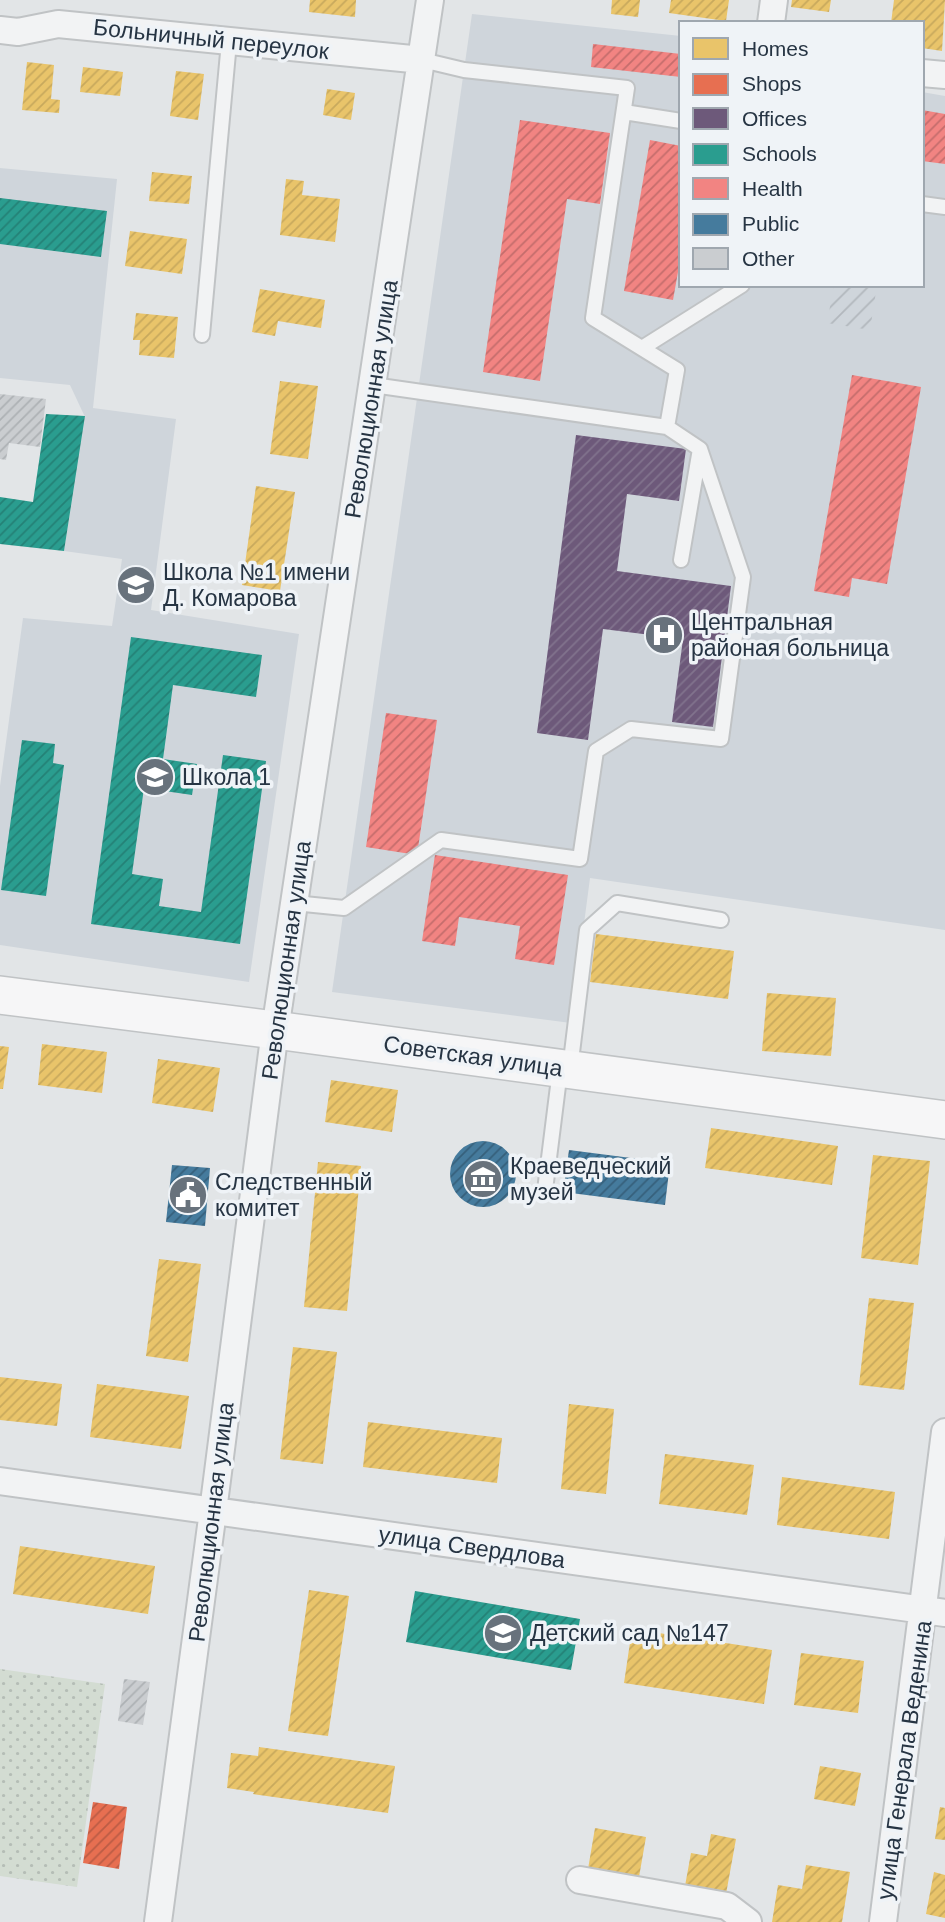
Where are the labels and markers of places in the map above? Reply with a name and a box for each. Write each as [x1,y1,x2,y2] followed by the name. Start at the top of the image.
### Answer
[163,559,350,611] place label: Школа №1 имени Д. Комарова
[115,564,157,606] school or university icon: Школа №1 имени Д. Комарова
[691,609,889,661] place label: Центральная районая больница
[643,614,685,656] hospital icon: Центральная районая больница
[134,756,176,798] school or university icon: Школа 1
[182,764,271,790] place label: Школа 1
[510,1153,671,1205] place label: Краеведческий музей
[462,1158,504,1200] museum icon: Краеведческий музей
[215,1169,372,1221] place label: Следственный комитет
[167,1174,209,1216] public building icon: Следственный комитет
[482,1612,524,1654] school or university icon: Детский сад №147
[530,1620,729,1646] place label: Детский сад №147

